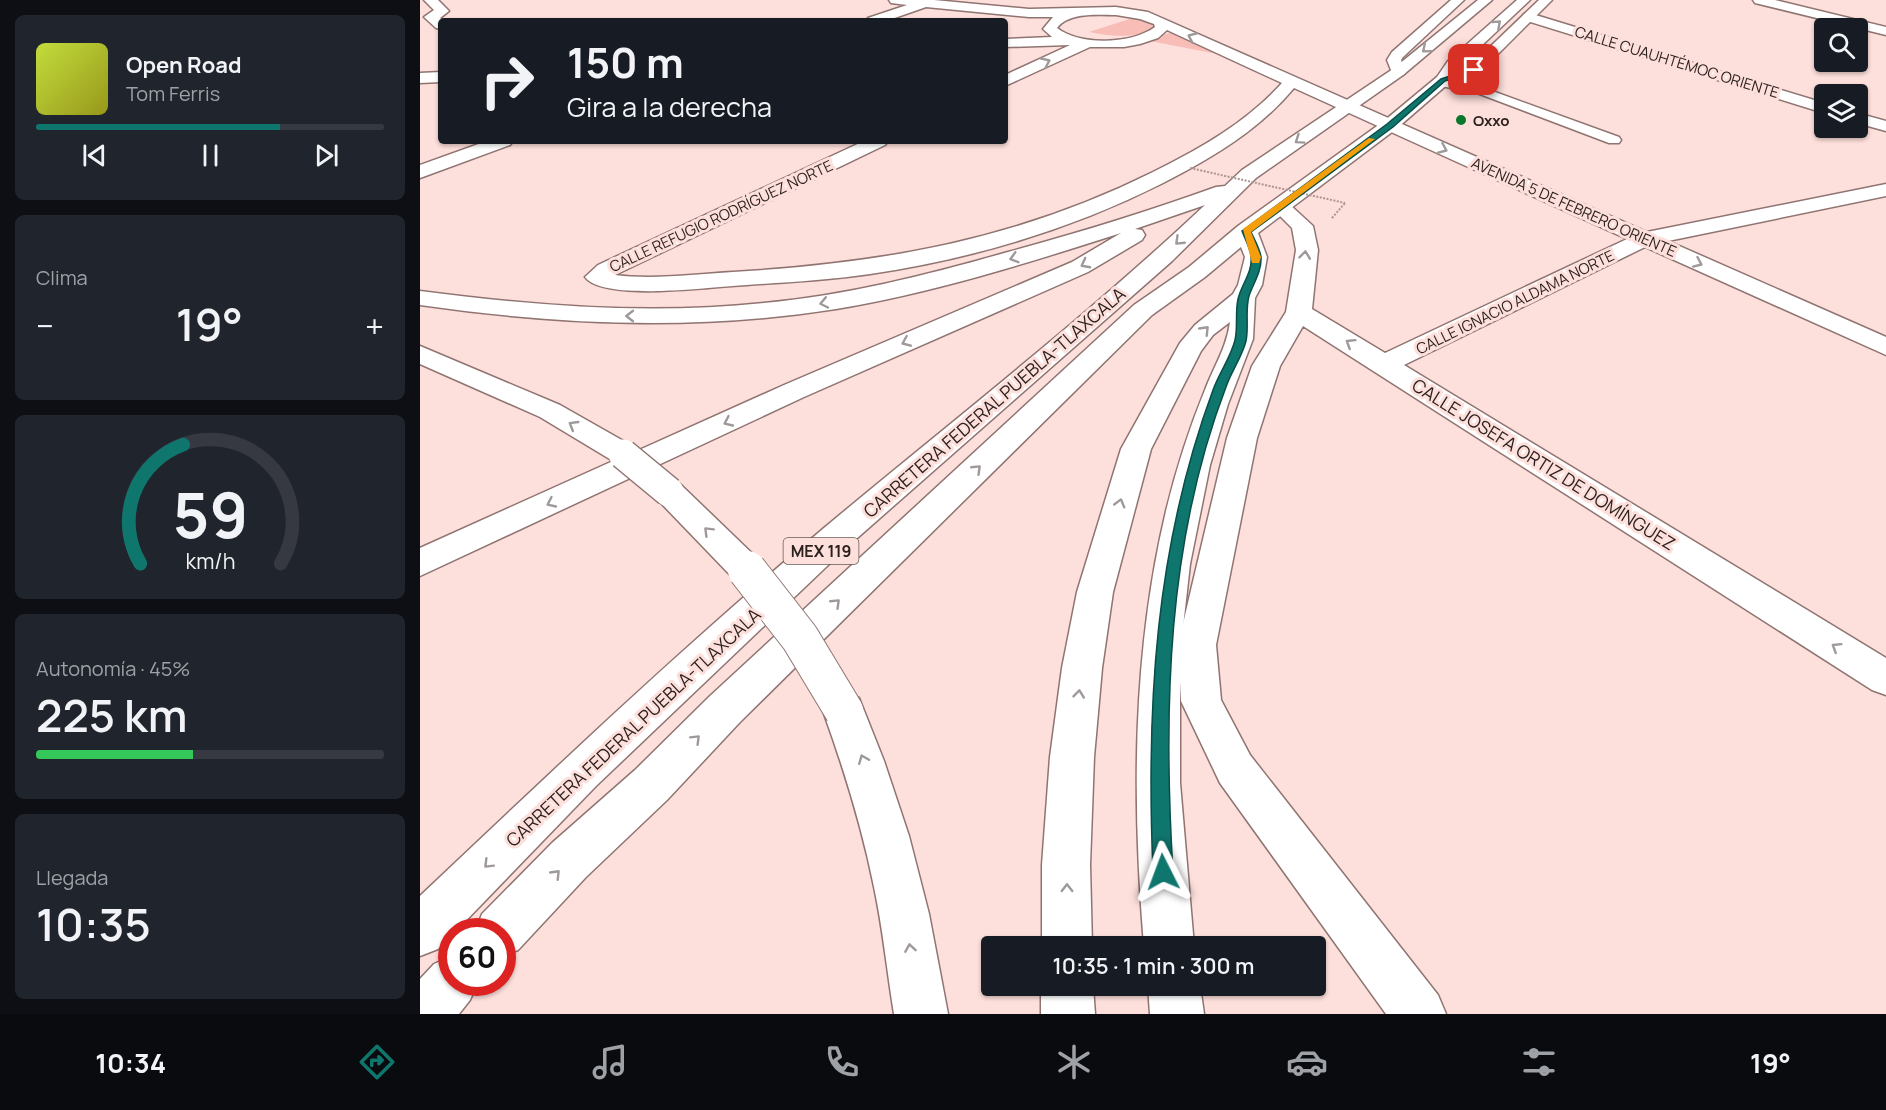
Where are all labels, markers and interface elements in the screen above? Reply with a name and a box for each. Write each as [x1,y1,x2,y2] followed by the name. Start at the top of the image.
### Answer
[1814,18,1868,138] map controls
[1814,18,1868,72] button: search
[1490,20,1501,31] one-way arrow
[1572,21,1782,103] street label: CALLE CUAUHTÉMOC ORIENTE
[1188,32,1199,44] one-way arrow
[567,33,684,91] text: 150 m
[468,42,546,120] icon: right
[1422,42,1433,53] one-way arrow
[1448,44,1499,95] pin
[126,50,241,80] text: Open Road
[1457,53,1490,86] icon: arrive
[1040,57,1051,69] one-way arrow
[126,80,220,107] text: Tom Ferris
[1814,84,1868,138] button: layers
[567,88,772,125] text: Gira a la derecha
[1473,110,1510,131] place label: Oxxo
[1454,113,1468,127] marker: Oxxo
[1295,133,1306,144] one-way arrow
[78,139,111,172] icon: previous
[194,139,227,172] icon: pause
[310,139,343,172] icon: next
[1437,142,1448,154] one-way arrow
[1468,152,1680,262] street label: AVENIDA 5 DE FEBRERO ORIENTE
[606,155,836,277] street label: CALLE REFUGIO RODRÍGUEZ NORTE
[1175,234,1186,245] one-way arrow
[1412,245,1618,359] street label: CALLE IGNACIO ALDAMA NORTE
[1298,250,1311,260] one-way arrow
[1009,251,1019,263] one-way arrow
[1692,256,1703,268] one-way arrow
[1081,257,1091,268] one-way arrow
[36,264,88,291] text: Clima
[858,281,1131,522] street label: CARRETERA FEDERAL PUEBLA-TLAXCALA
[176,293,243,355] text: 19°
[819,296,829,309] one-way arrow
[36,303,54,348] text: −
[365,303,384,348] text: +
[625,310,634,322] one-way arrow
[1198,326,1209,336] one-way arrow
[902,335,913,347] one-way arrow
[1346,339,1356,351] one-way arrow
[1408,373,1680,555] street label: CALLE JOSEFA ORTIZ DE DOMÍNGUEZ
[723,414,734,426] one-way arrow
[569,420,579,432] one-way arrow
[971,465,981,476] one-way arrow
[172,471,248,557] text: 59
[546,496,557,508] one-way arrow
[1113,498,1125,509] one-way arrow
[705,527,715,538] one-way arrow
[784,538,858,564] road number: MEX 119
[185,546,235,575] text: km/h
[829,600,840,611] one-way arrow
[501,602,766,852] street label: CARRETERA FEDERAL PUEBLA-TLAXCALA
[1832,642,1842,654] one-way arrow
[36,655,190,682] text: Autonomía · 45%
[36,684,187,746] text: 225 km
[1073,689,1085,698] one-way arrow
[688,735,699,746] one-way arrow
[858,754,870,765] one-way arrow
[1131,840,1195,904] position arrow
[485,857,495,868] one-way arrow
[36,864,108,891] text: Llegada
[548,871,559,882] one-way arrow
[1061,884,1073,893] one-way arrow
[36,893,151,955] text: 10:35
[438,918,516,996] speed limit sign: 60
[904,944,916,953] one-way arrow
[1053,951,1254,981] text: 10:35 · 1 min · 300 m
[356,1041,398,1083] icon: directions
[589,1041,631,1083] icon: music
[821,1041,863,1083] icon: phone
[1053,1041,1095,1083] icon: climate
[1286,1041,1328,1083] icon: car
[1518,1041,1560,1083] icon: filters
[95,1044,166,1081] text: 10:34
[1750,1044,1791,1081] text: 19°

